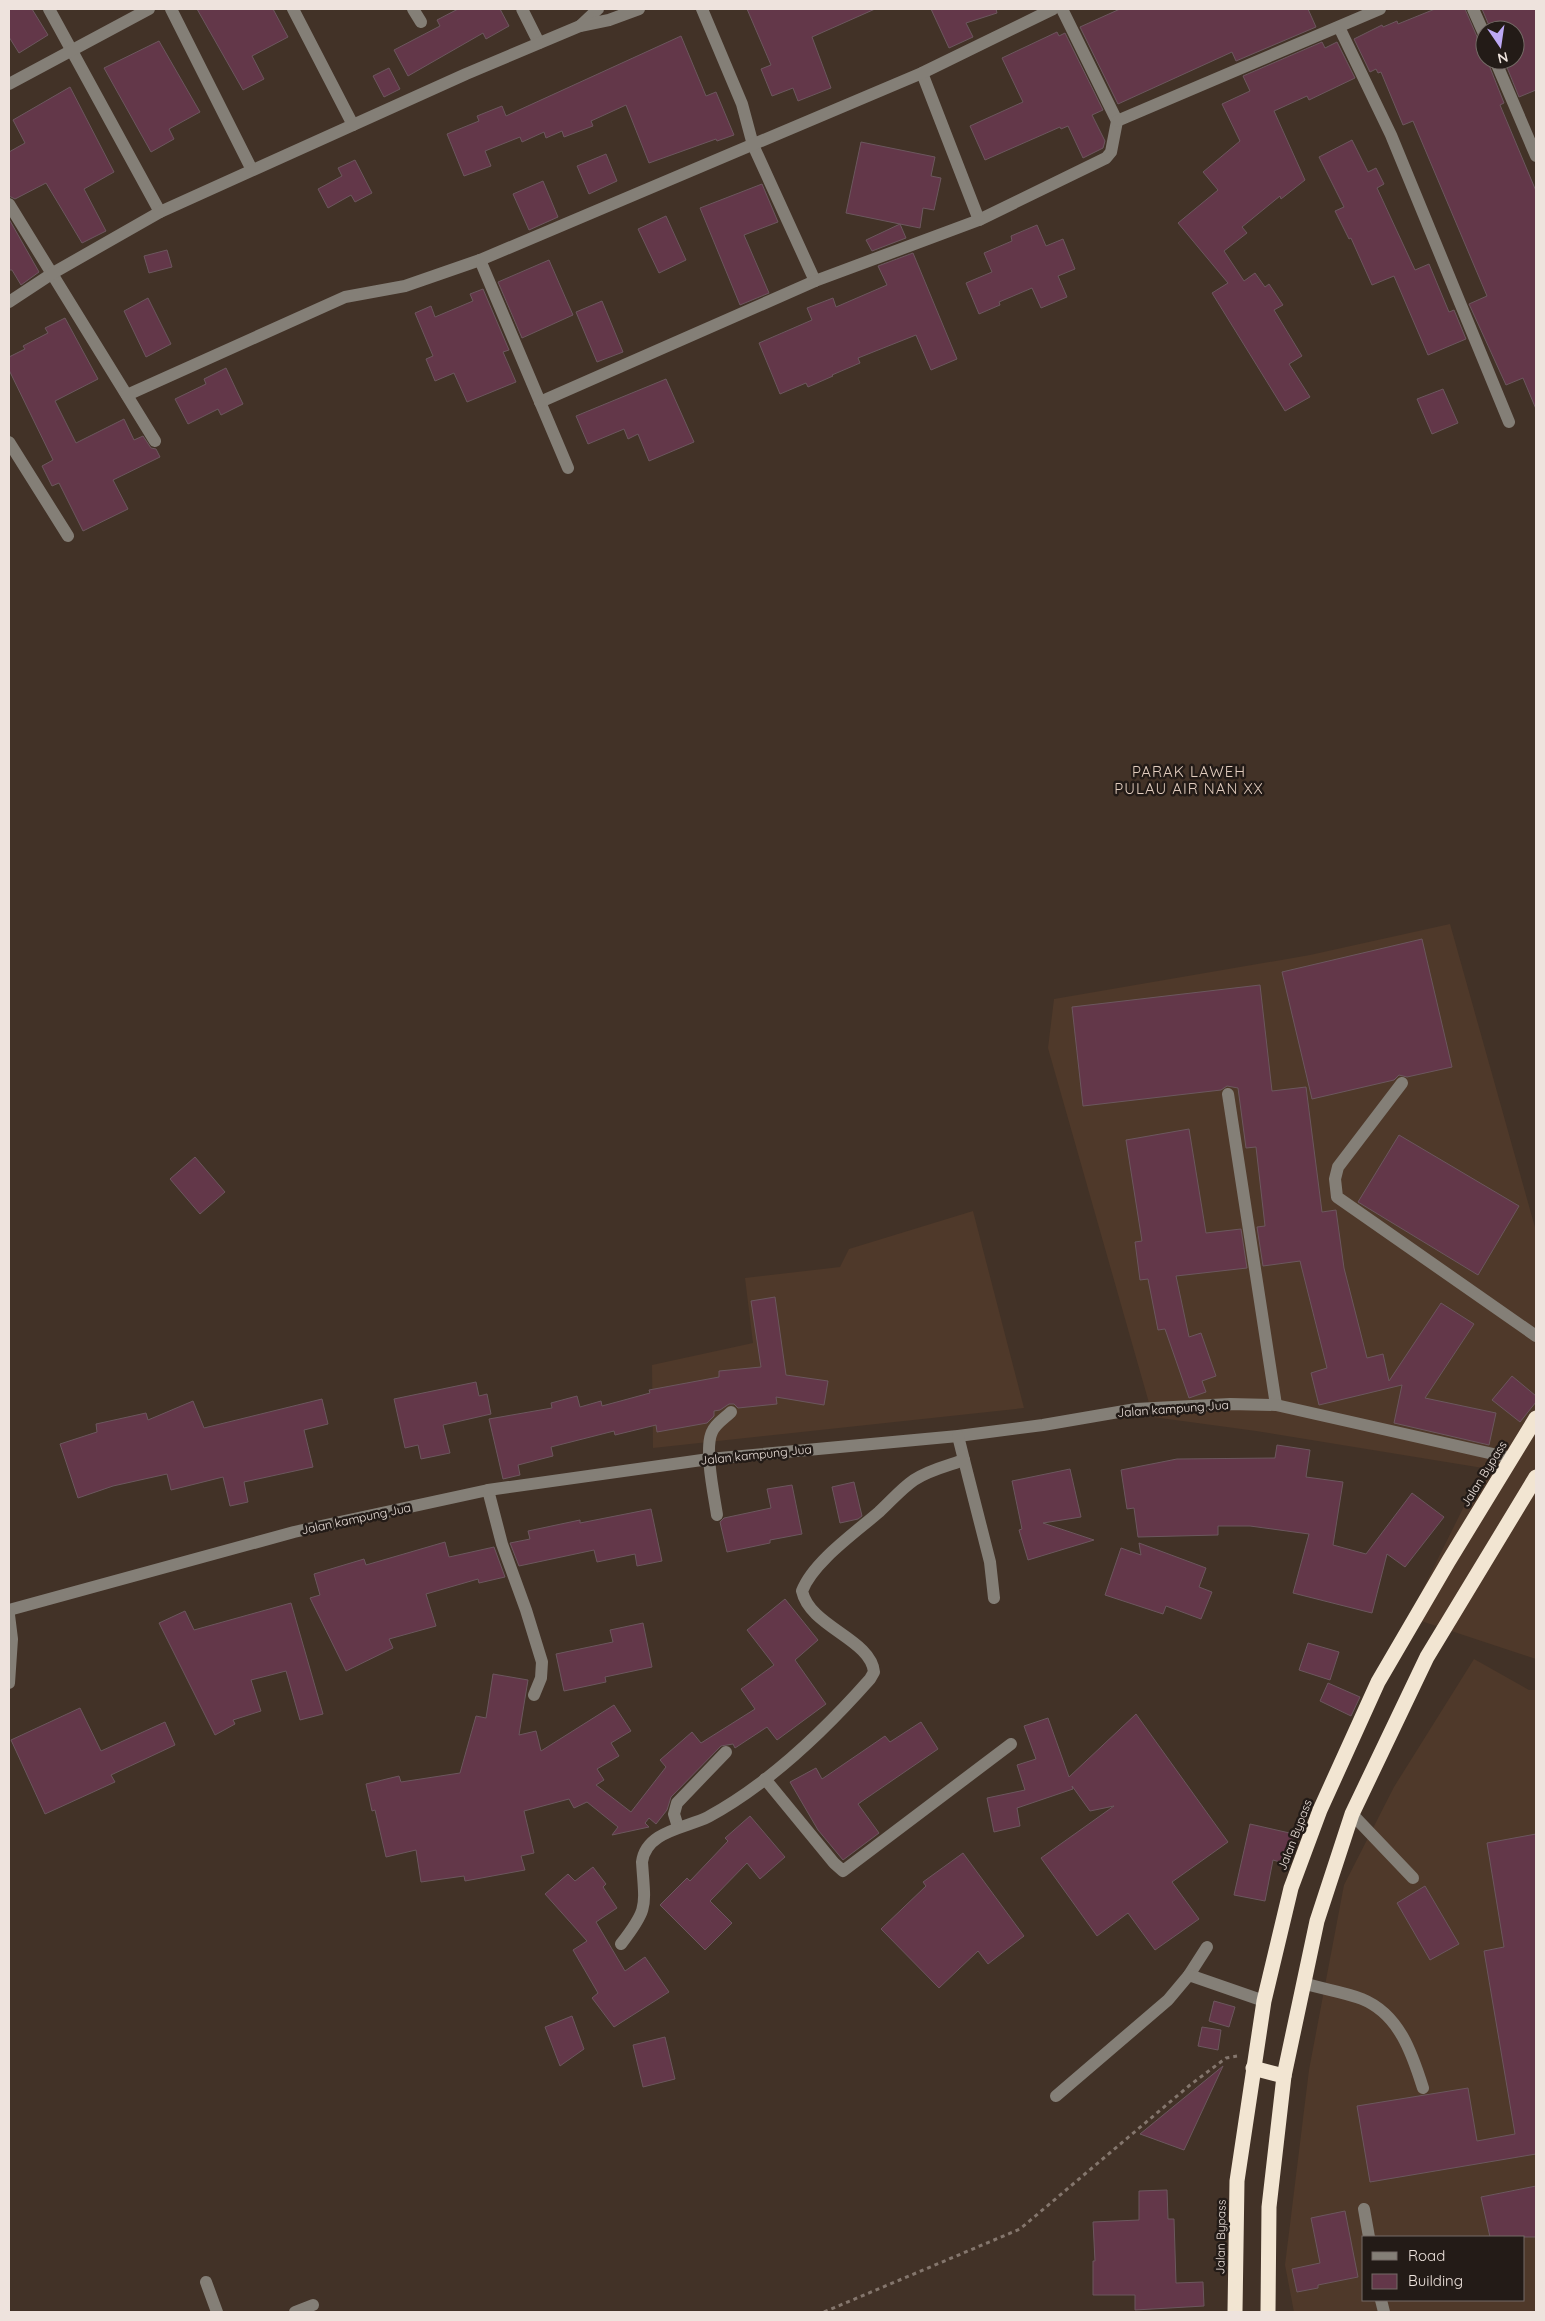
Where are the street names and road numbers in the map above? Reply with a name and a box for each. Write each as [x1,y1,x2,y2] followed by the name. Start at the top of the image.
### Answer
[1117,1397,1229,1420] street label: Jalan kampung Jua
[1457,1438,1510,1509] street label: Jalan Bypass
[700,1441,812,1468] street label: Jalan kampung Jua
[300,1500,412,1537] street label: Jalan kampung Jua
[1274,1797,1315,1872] street label: Jalan Bypass
[1212,2199,1229,2275] street label: Jalan Bypass

